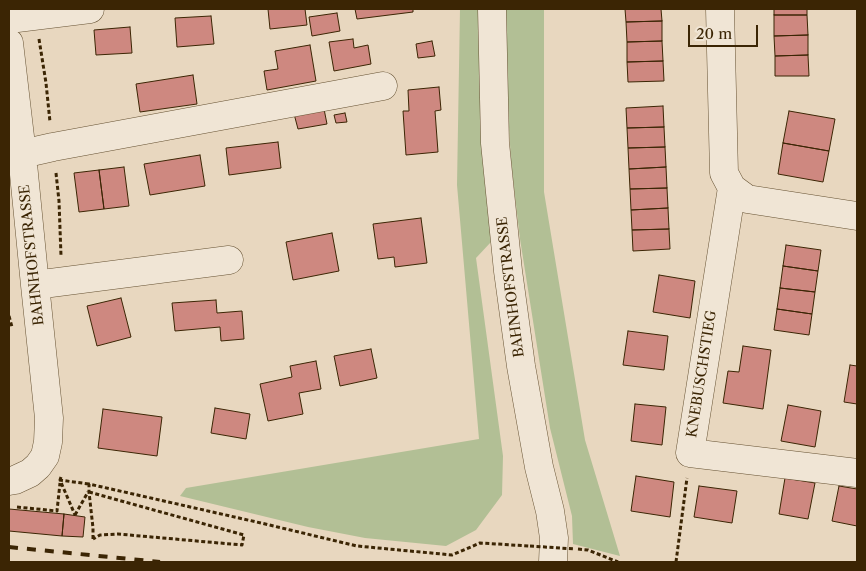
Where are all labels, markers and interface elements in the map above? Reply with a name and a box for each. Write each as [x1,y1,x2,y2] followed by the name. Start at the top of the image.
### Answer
[691,15,761,47] scale bar
[696,24,732,43] text: 20 m
[16,184,48,326] street label: BAHNHOFSTRASSE
[494,216,528,358] street label: BAHNHOFSTRASSE
[684,309,720,439] street label: KNEBUSCHSTIEG

